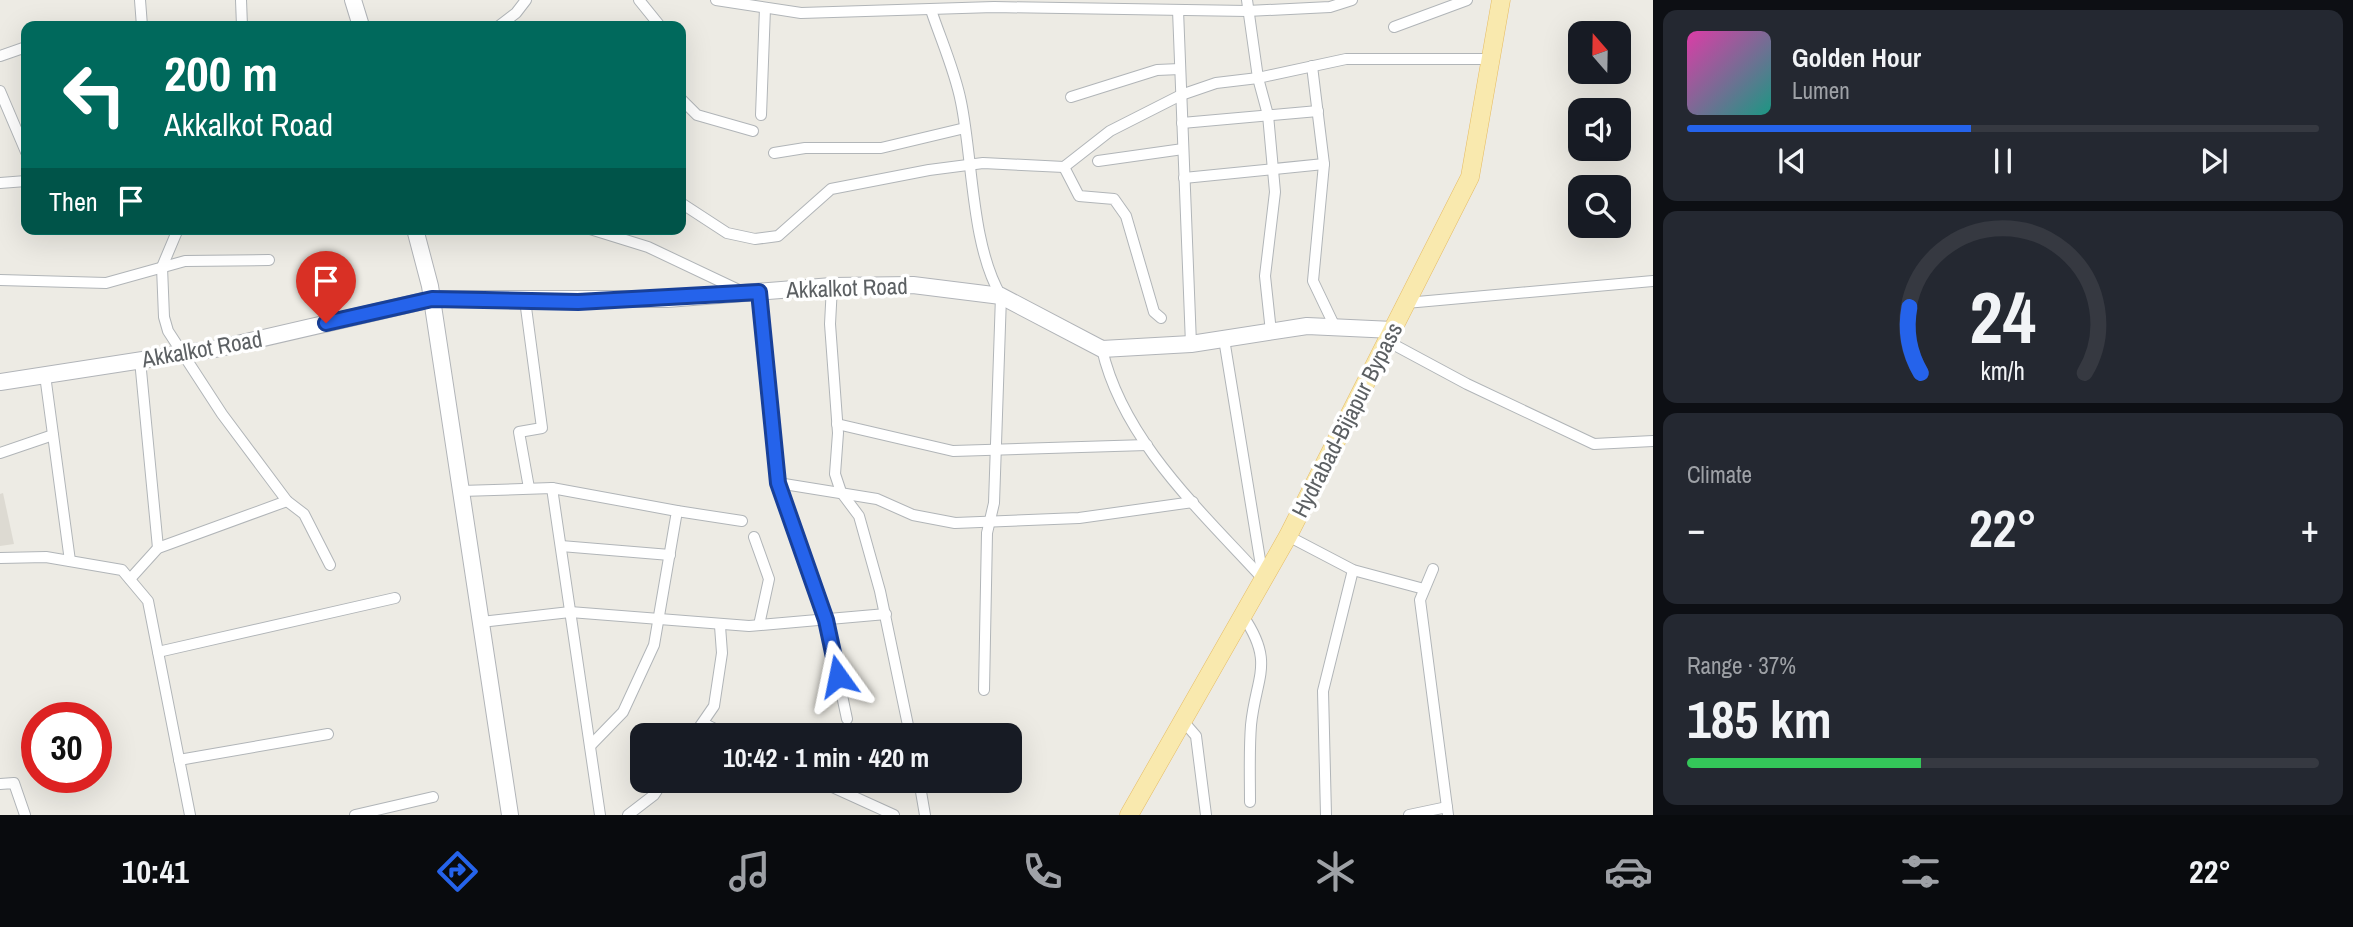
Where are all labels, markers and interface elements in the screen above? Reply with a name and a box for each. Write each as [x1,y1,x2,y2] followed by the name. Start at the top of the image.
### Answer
[1568,21,1631,84] north arrow
[1568,21,1631,238] map controls
[164,40,278,106] text: 200 m
[1792,40,1921,75] text: Golden Hour
[49,49,140,140] icon: left
[1792,75,1850,106] text: Lumen
[1568,98,1631,161] button: sound
[164,103,333,146] text: Akkalkot Road
[1773,142,1811,180] icon: previous
[1984,142,2022,180] icon: pause
[2195,142,2233,180] icon: next
[1568,175,1631,238] button: search
[112,182,150,220] icon: arrive
[49,184,98,219] text: Then
[296,251,356,323] pin
[307,262,345,300] icon: arrive
[1970,268,2036,366] text: 24
[785,270,908,305] street label: Akkalkot Road
[1284,317,1409,523] street label: Hydrabad-Bijapur Bypass
[138,323,264,375] street label: Akkalkot Road
[1981,354,2025,388] text: km/h
[1687,459,1752,490] text: Climate
[1969,493,2037,563] text: 22°
[1687,503,1705,554] text: −
[2301,503,2319,554] text: +
[801,639,875,713] position arrow
[1687,650,1796,681] text: Range · 37%
[1687,684,1832,754] text: 185 km
[21,702,112,793] speed limit sign: 30
[723,740,929,775] text: 10:42 · 1 min · 420 m
[433,847,482,896] icon: directions
[725,847,774,896] icon: music
[1018,847,1067,896] icon: phone
[1311,847,1360,896] icon: climate
[1604,847,1653,896] icon: car
[1896,847,1945,896] icon: filters
[122,850,189,893] text: 10:41
[2189,850,2231,893] text: 22°

